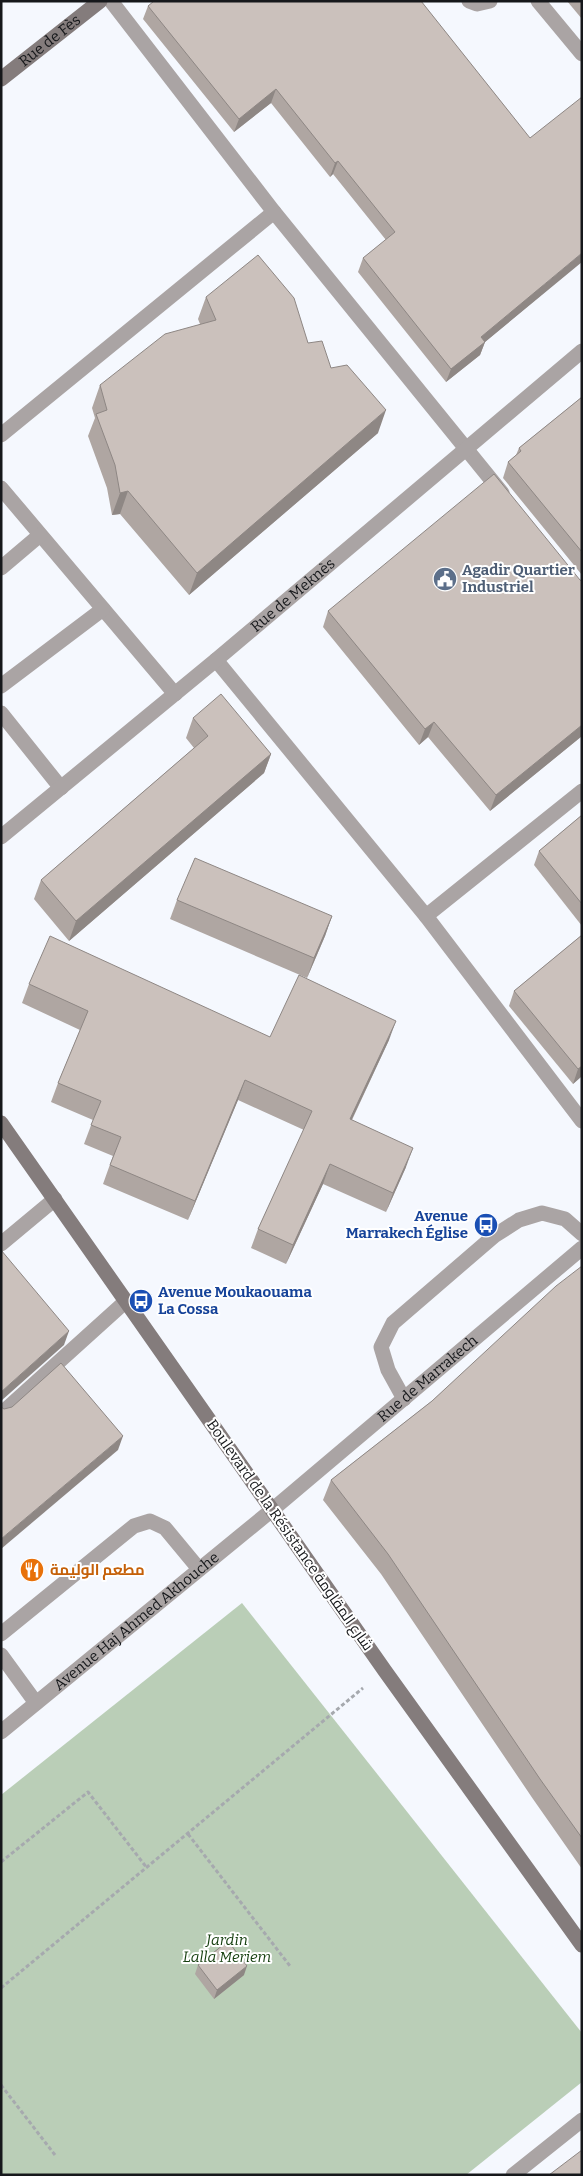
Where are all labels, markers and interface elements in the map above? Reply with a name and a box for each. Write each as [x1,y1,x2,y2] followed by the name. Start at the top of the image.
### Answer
[15,11,84,70] street label: Rue de Fès
[247,554,339,636] street label: Rue de Meknès
[462,561,575,596] place label: Agadir Quartier Industriel
[432,566,458,592] public building icon: Agadir Quartier Industriel
[346,1207,468,1242] place label: Avenue Marrakech Église
[473,1212,499,1238] bus stop icon: Avenue Marrakech Église
[158,1283,312,1318] place label: Avenue Moukaouama La Cossa
[128,1288,154,1314] bus stop icon: Avenue Moukaouama La Cossa
[374,1331,482,1426] street label: Rue de Marrakech
[201,1416,377,1655] street label: Boulevard de la Résistance شارع المقاومة
[50,1548,223,1694] street label: Avenue Haj Ahmed Akhouche
[19,1557,45,1583] restaurant icon: مطعم الوليمة
[50,1561,145,1580] place label: مطعم الوليمة
[183,1931,271,1966] park label: Jardin Lalla Meriem

